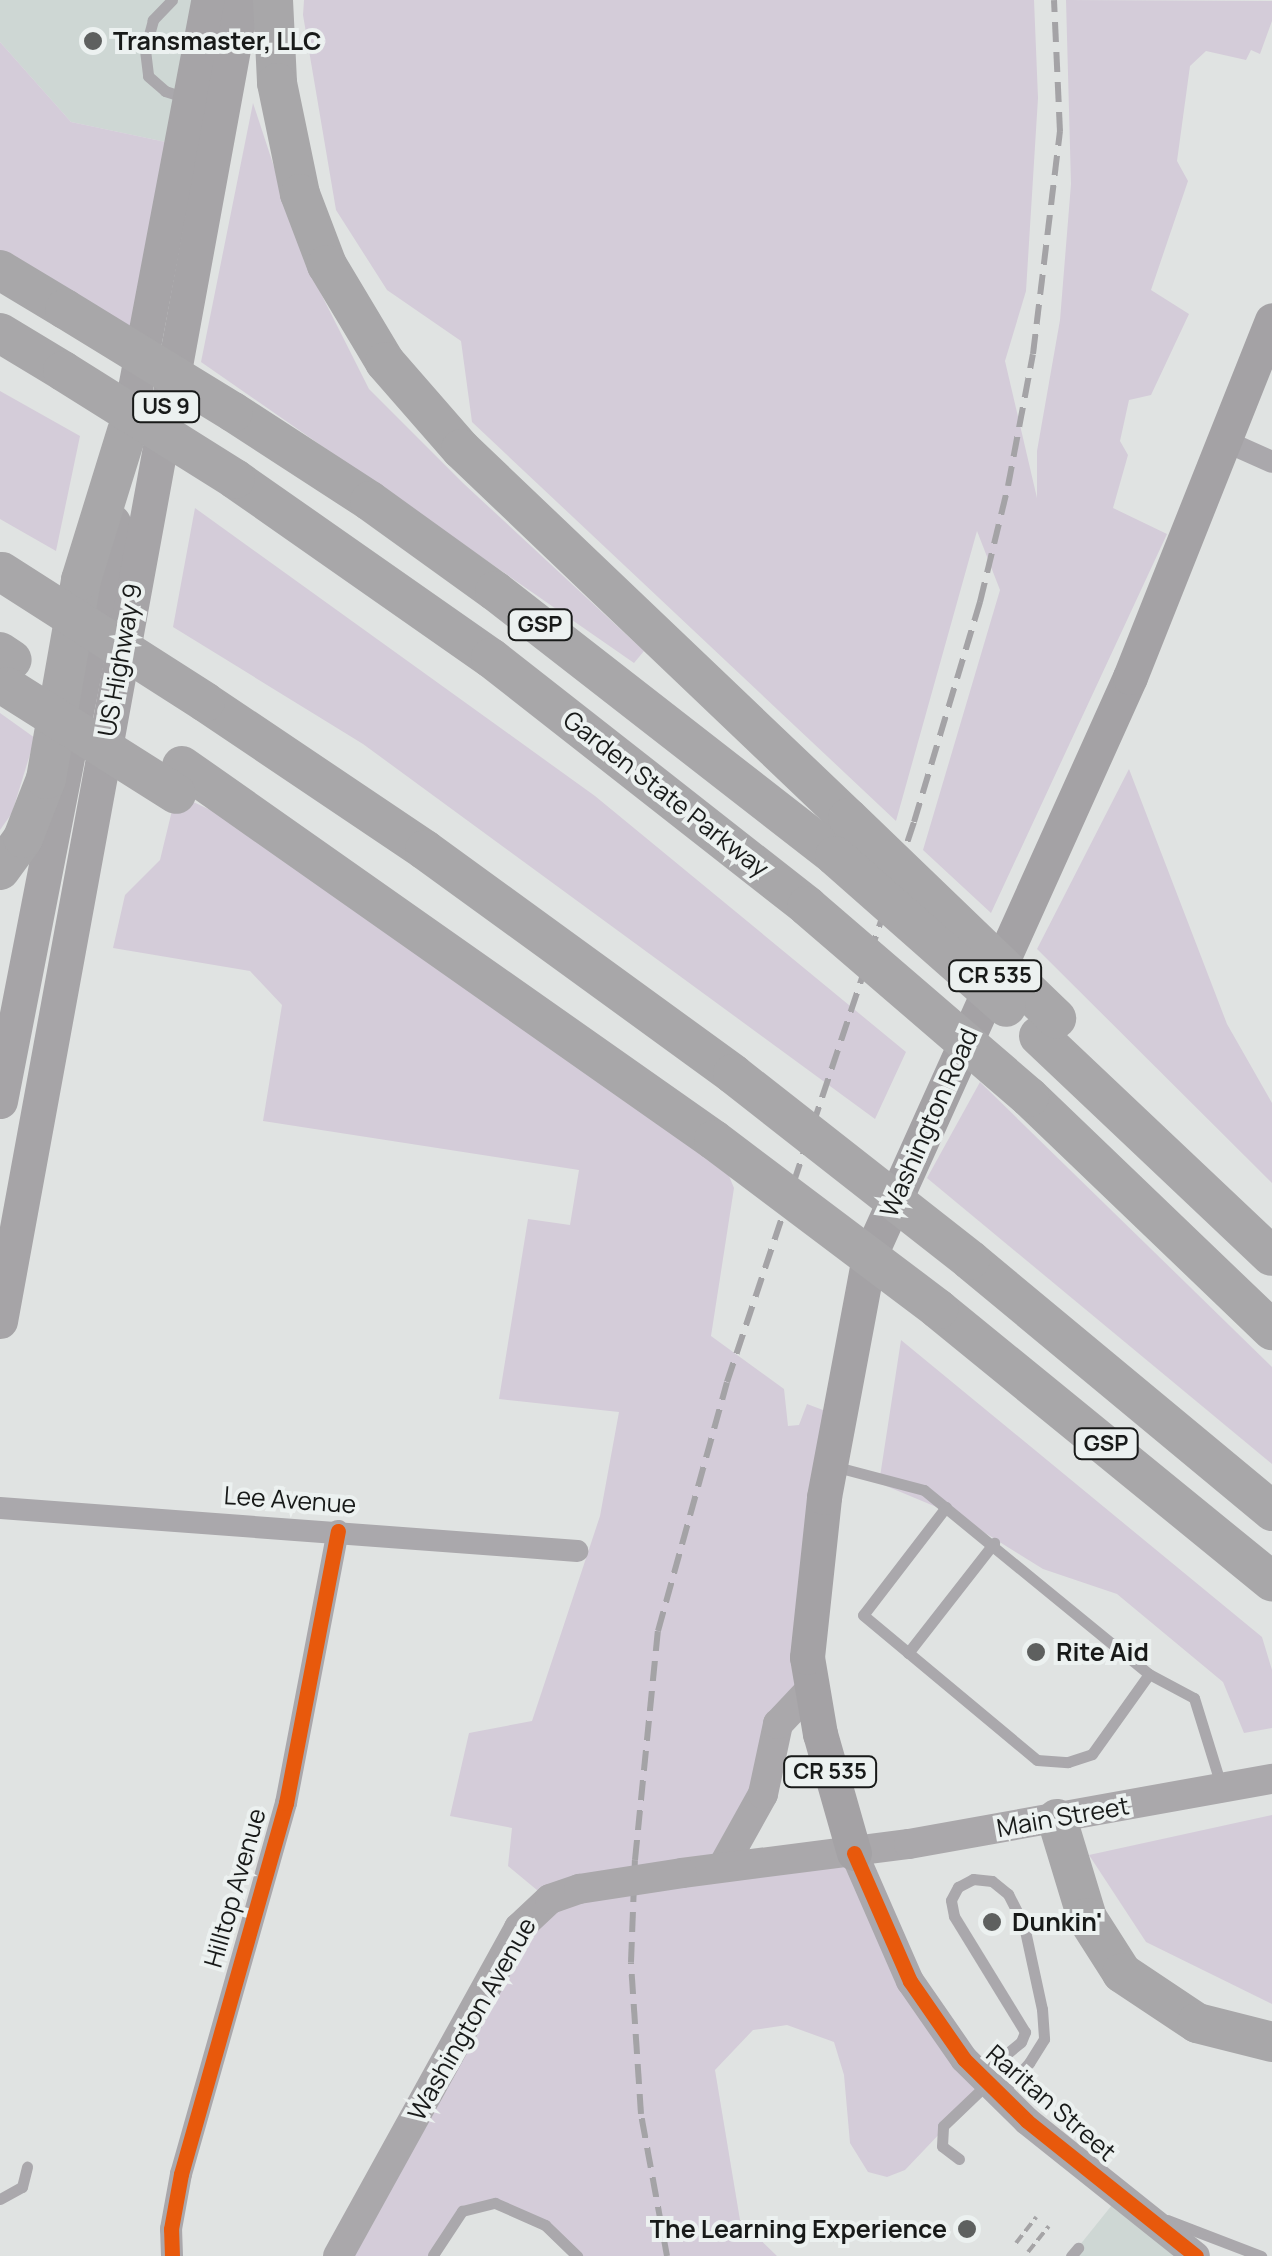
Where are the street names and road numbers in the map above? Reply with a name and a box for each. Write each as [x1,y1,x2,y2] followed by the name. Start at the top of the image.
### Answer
[131,390,201,424] road number: US 9
[92,581,148,739] street label: US Highway 9
[508,608,572,642] road number: GSP
[557,705,775,883] street label: Garden State Parkway
[948,959,1042,993] road number: CR 535
[874,1024,984,1222] street label: Washington Road
[1074,1427,1138,1461] road number: GSP
[223,1480,357,1520] street label: Lee Avenue
[782,1755,878,1789] road number: CR 535
[994,1791,1132,1843] street label: Main Street
[198,1805,272,1971] street label: Hilltop Avenue
[402,1912,542,2126] street label: Washington Avenue
[980,2039,1122,2167] street label: Raritan Street

